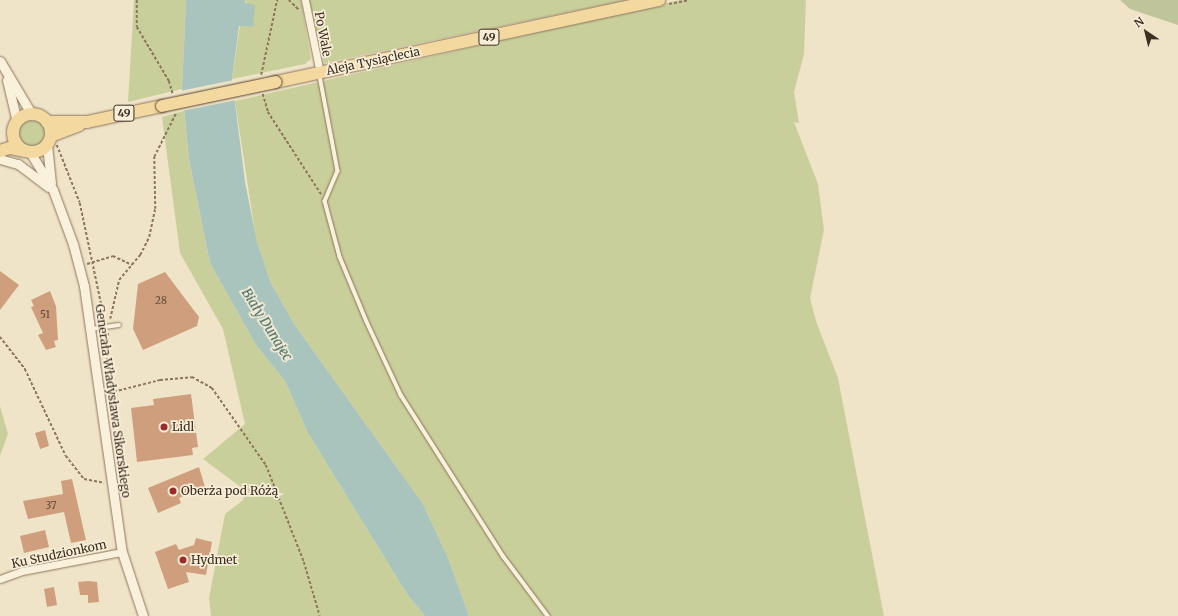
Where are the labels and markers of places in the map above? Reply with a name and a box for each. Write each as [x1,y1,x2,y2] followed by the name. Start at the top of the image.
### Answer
[172,420,194,434] place label: Lidl
[159,422,169,432] marker: Lidl
[181,484,278,498] place label: Oberża pod Różą
[168,486,178,496] marker: Oberża pod Różą
[191,553,237,567] place label: Hydmet
[178,555,188,565] marker: Hydmet

